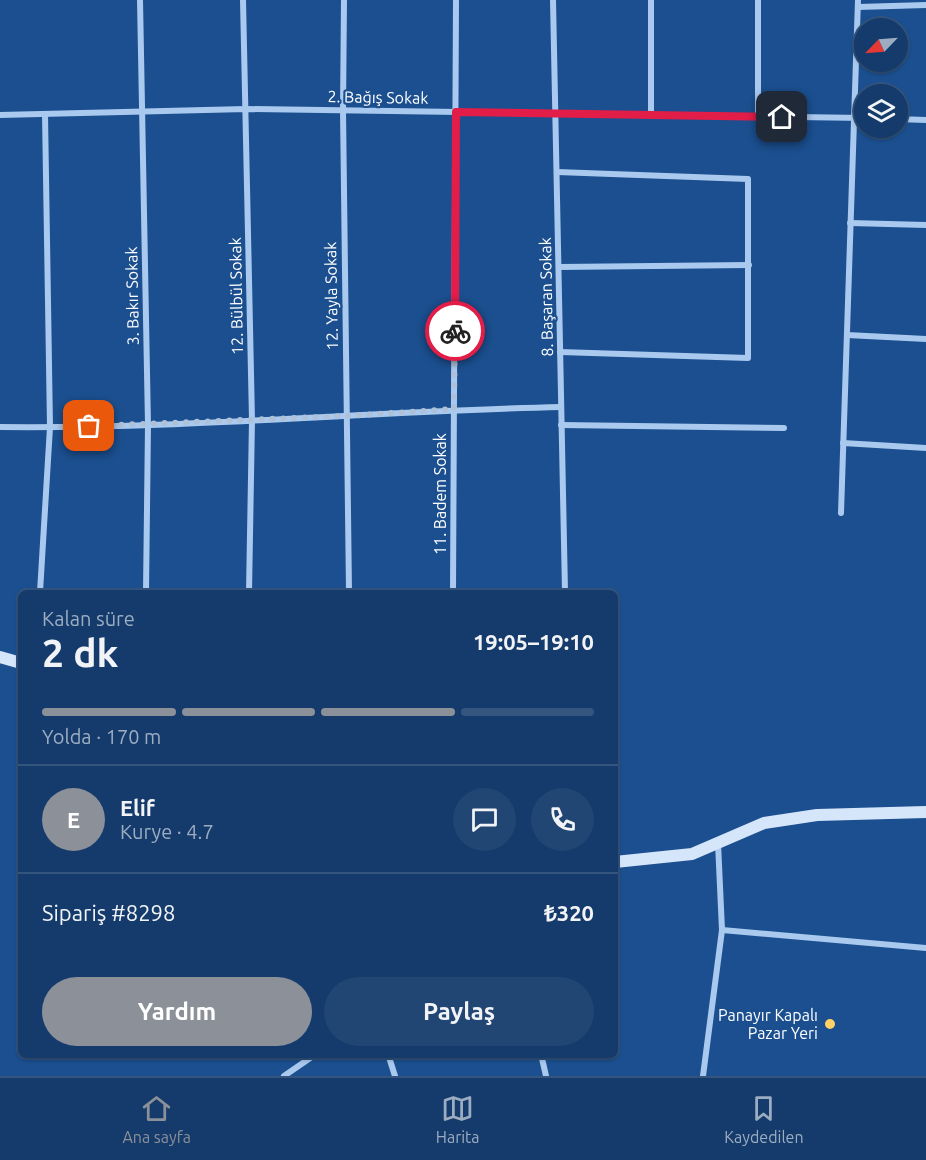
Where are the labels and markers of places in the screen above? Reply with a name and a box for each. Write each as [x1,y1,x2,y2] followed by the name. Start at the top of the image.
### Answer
[756,91,807,142] pin
[63,400,114,451] pin
[718,1006,818,1042] place label: Panayır Kapalı Pazar Yeri
[823,1017,837,1031] marker: Panayır Kapalı Pazar Yeri

